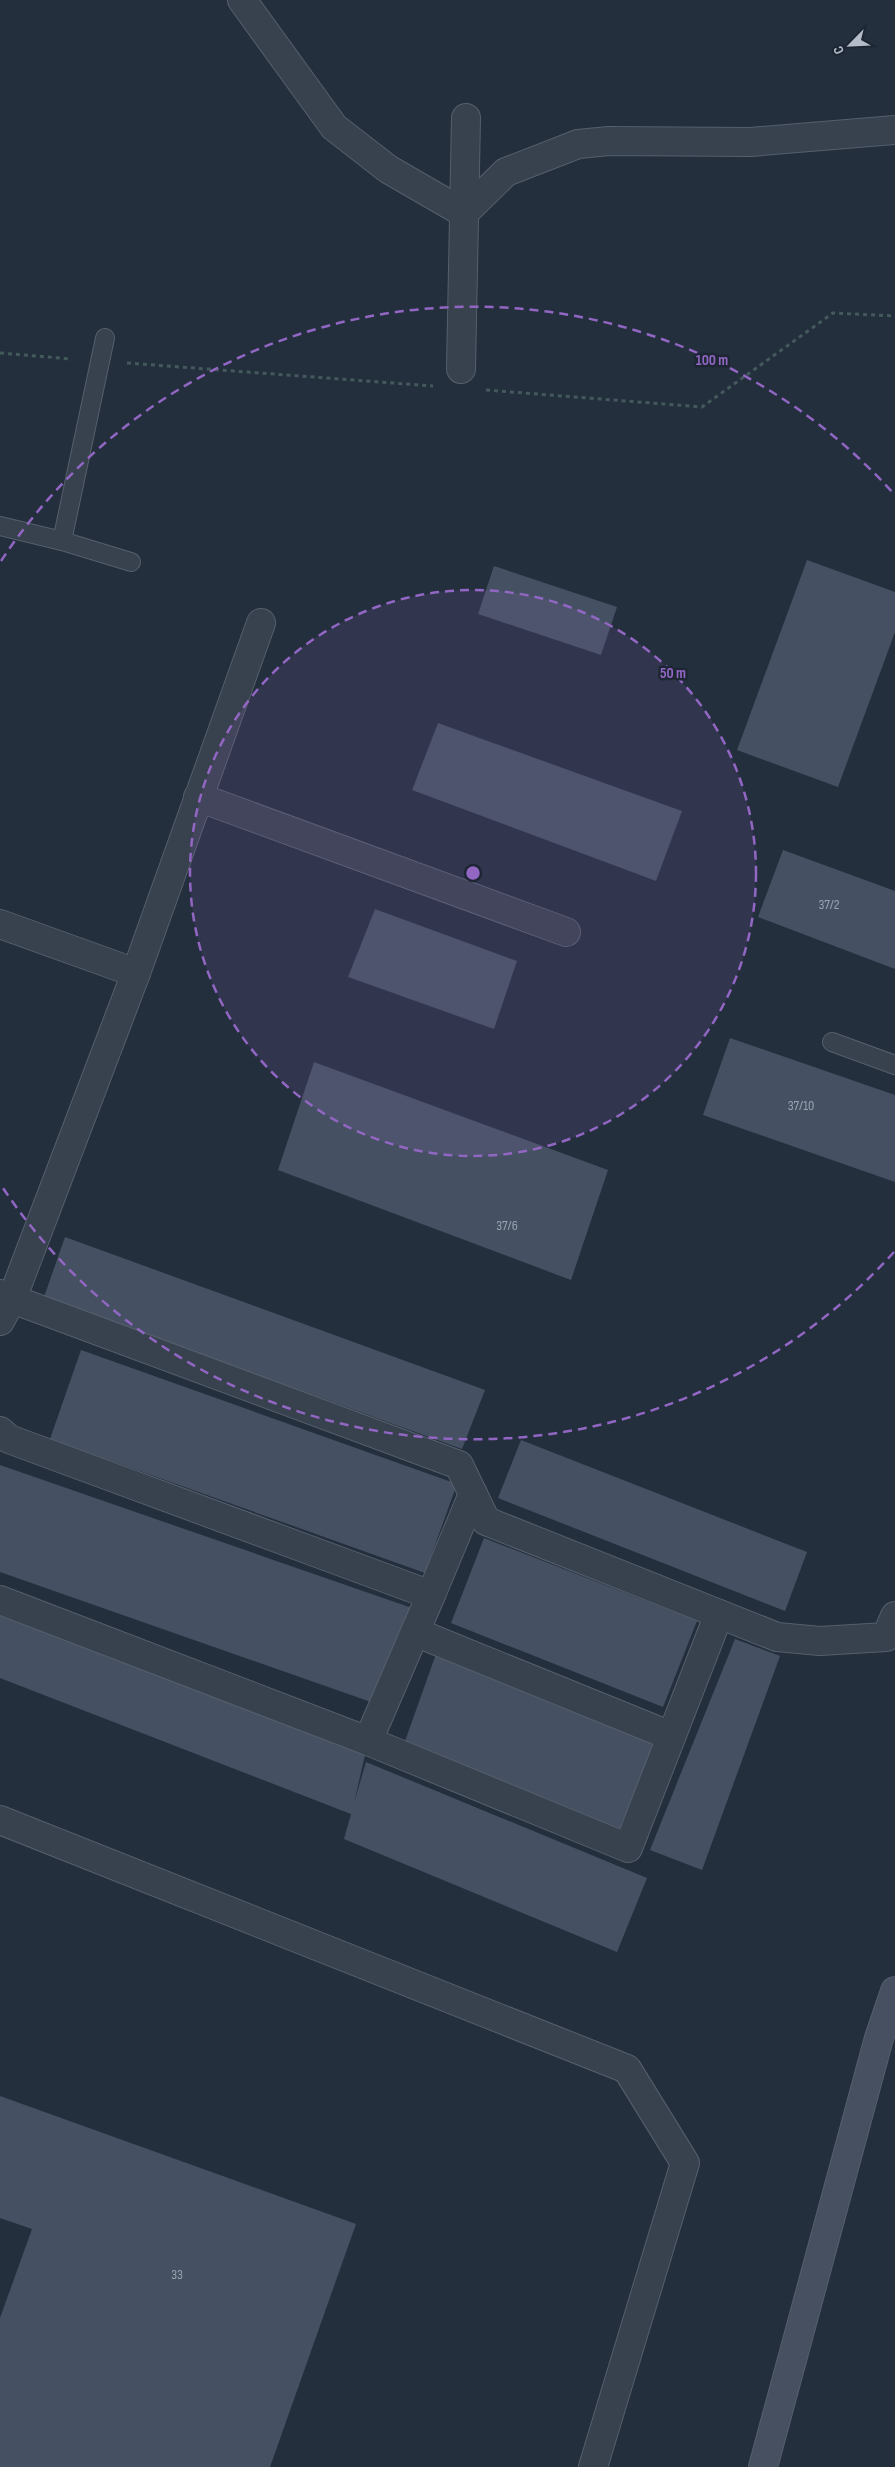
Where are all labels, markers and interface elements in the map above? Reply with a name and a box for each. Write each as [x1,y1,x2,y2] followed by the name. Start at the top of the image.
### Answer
[825,20,875,70] north arrow
[829,43,848,57] text: С
[696,351,728,370] text: 100 m
[660,664,686,683] text: 50 m
[464,864,482,882] centre of rings
[818,896,840,913] house number: 37/2
[788,1097,814,1114] house number: 37/10
[496,1217,518,1234] house number: 37/6
[171,2266,183,2283] house number: 33

